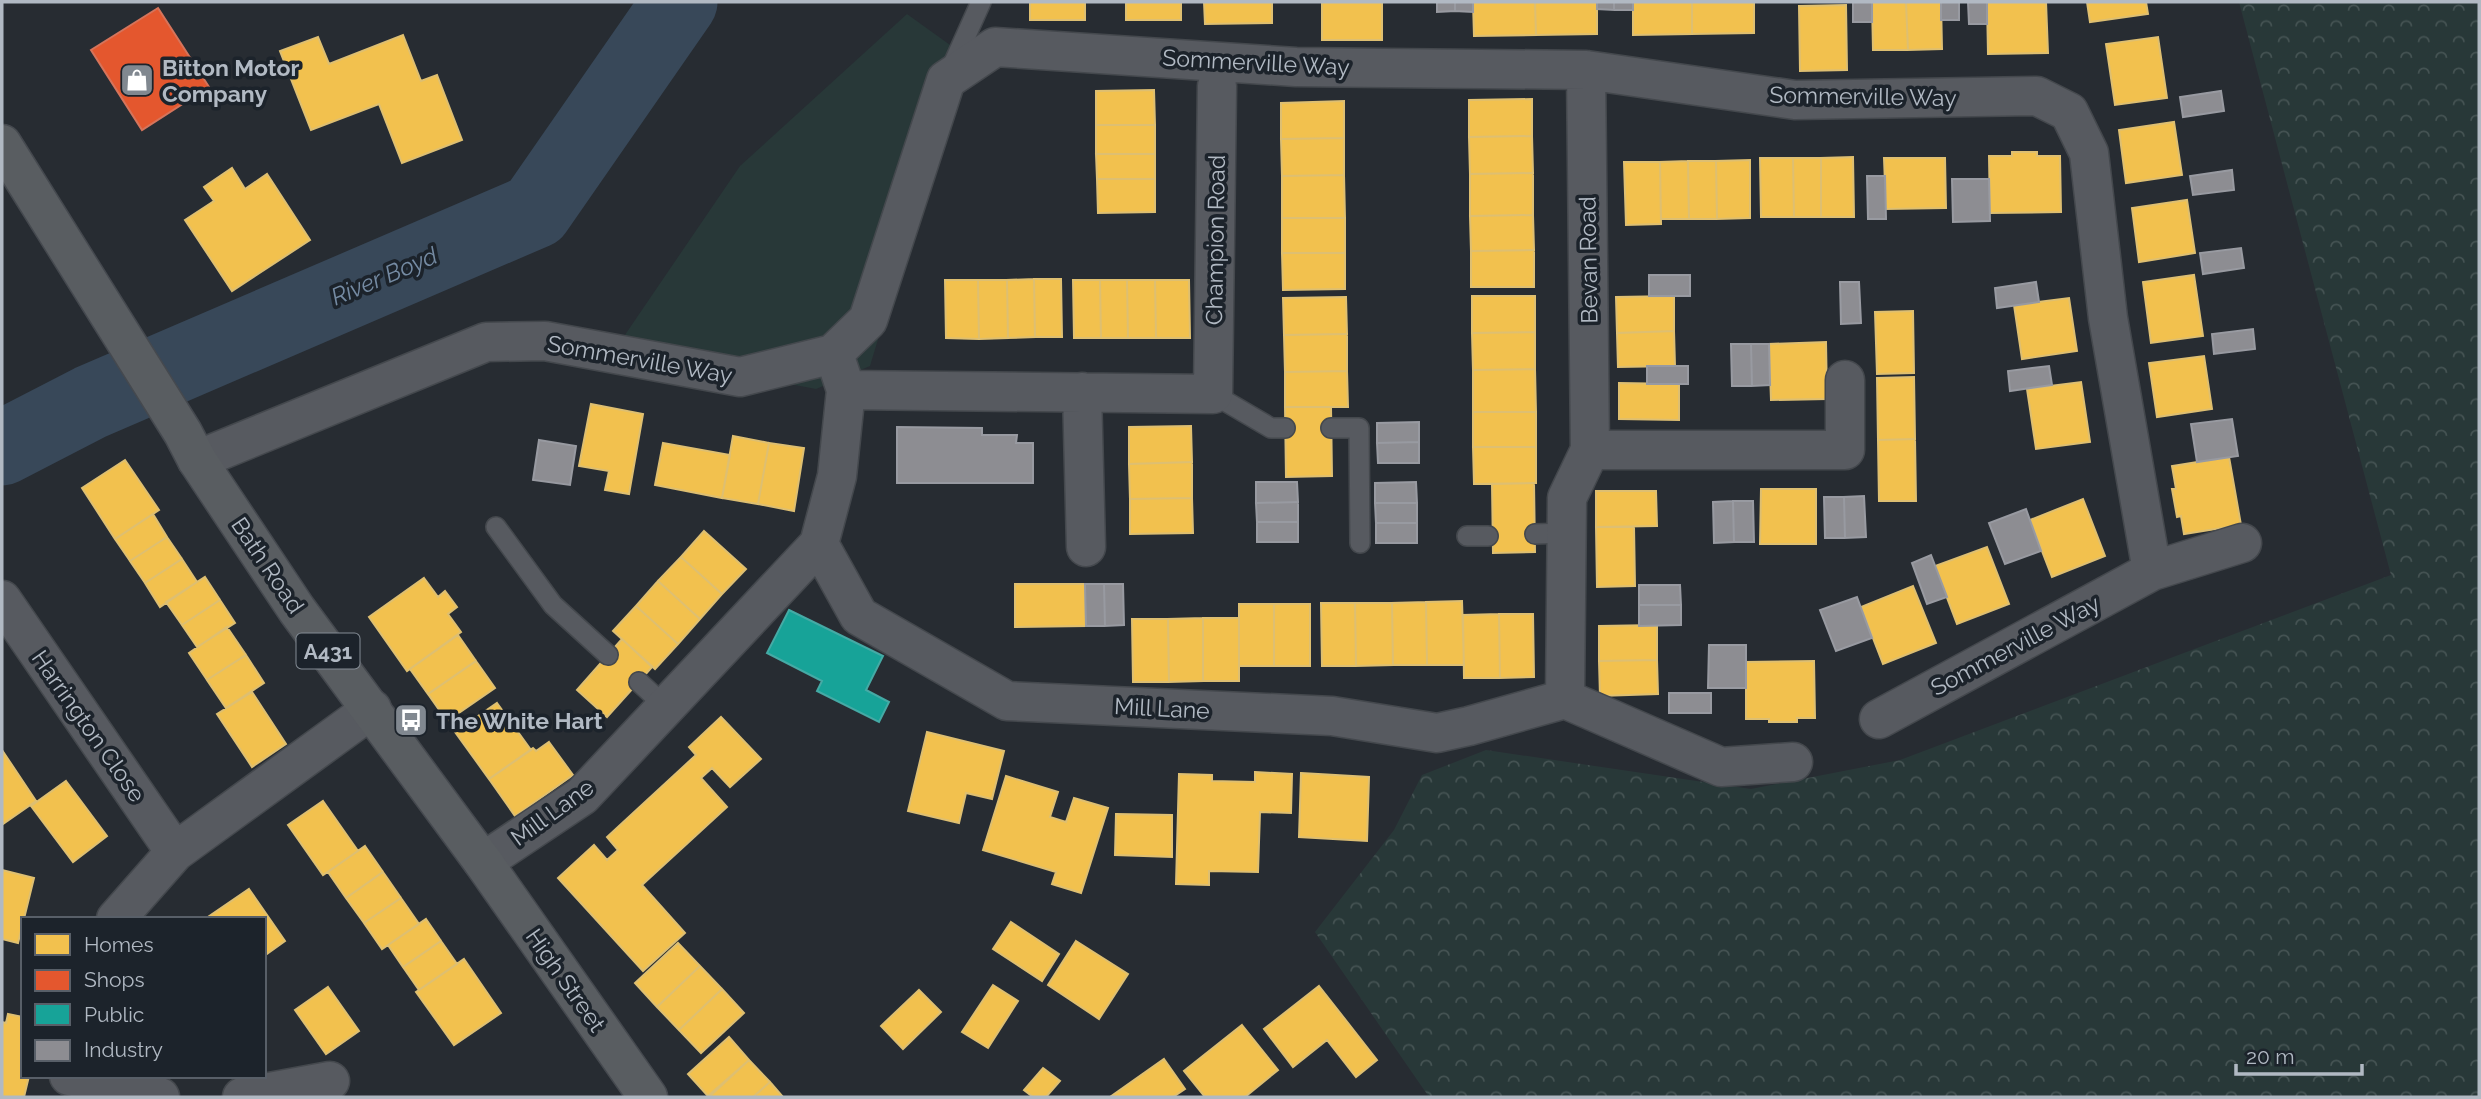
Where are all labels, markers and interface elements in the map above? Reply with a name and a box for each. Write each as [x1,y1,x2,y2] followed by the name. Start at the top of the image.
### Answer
[1162,44,1350,80] street label: Sommerville Way
[162,54,299,107] place label: Bitton Motor Company
[118,61,156,99] shop icon: Bitton Motor Company
[1769,81,1957,111] street label: Sommerville Way
[1200,155,1230,325] street label: Champion Road
[1573,196,1603,324] street label: Bevan Road
[326,240,442,311] water label: River Boyd
[545,329,735,389] street label: Sommerville Way
[226,512,310,618] street label: Bath Road
[1926,589,2104,701] street label: Sommerville Way
[296,634,360,668] road number: A431
[27,645,151,807] street label: Harrington Close
[1113,692,1211,724] street label: Mill Lane
[392,701,430,739] bus stop icon: The White Hart
[436,707,603,734] place label: The White Hart
[505,773,599,851] street label: Mill Lane
[21,917,266,1078] legend
[521,923,611,1037] street label: High Street
[84,932,154,957] text: Homes
[84,967,145,992] text: Shops
[84,1002,144,1027] text: Public
[2236,1032,2362,1076] scale bar
[84,1037,163,1062] text: Industry
[2246,1044,2294,1069] text: 20 m

